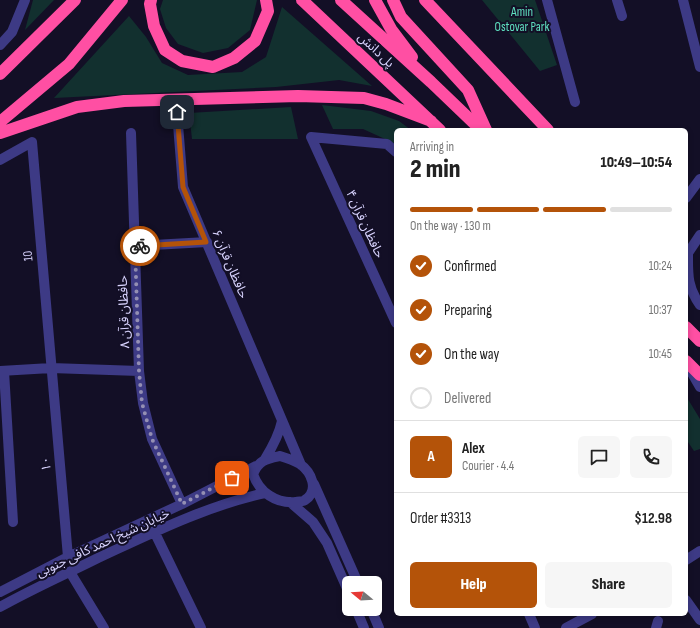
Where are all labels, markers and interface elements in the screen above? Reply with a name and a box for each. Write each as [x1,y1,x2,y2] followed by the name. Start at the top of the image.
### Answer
[495,4,549,35] park label: Amin Ostovar Park
[353,29,398,72] street label: پل دانش
[160,95,194,129] pin
[166,101,188,123] icon: home
[410,139,454,155] text: Arriving in
[601,153,672,172] text: 10:49–10:54
[410,154,460,185] text: 2 min
[342,187,388,261] street label: حافظان قرآن ۴
[410,218,491,234] text: On the way · 130 m
[120,226,160,266] courier
[208,227,252,301] street label: حافظان قرآن ۶
[129,235,151,257] icon: bike
[20,250,36,262] street label: 10
[410,255,432,277] icon: check
[444,257,497,276] text: Confirmed
[649,258,672,274] text: 10:24
[115,275,133,349] street label: حافظان قرآن ۸
[410,299,432,321] icon: check
[444,301,492,320] text: Preparing
[649,302,672,318] text: 10:37
[410,343,432,365] icon: check
[444,345,499,364] text: On the way
[649,346,672,362] text: 10:45
[444,389,491,408] text: Delivered
[578,436,620,478] button: chat
[630,436,672,478] button: phone
[462,439,485,458] text: Alex
[427,447,435,466] text: A
[37,456,55,472] street label: ۱۰
[462,458,514,474] text: Courier · 4.4
[215,461,249,495] pin
[221,467,243,489] icon: bag
[34,505,173,583] street label: خیابان شیخ احمد کافی جنوبی
[410,509,471,528] text: Order #3313
[634,509,672,528] text: $12.98
[410,562,537,608] button: Help
[545,562,672,608] button: Share
[342,576,382,616] north arrow
[342,576,382,616] map controls

